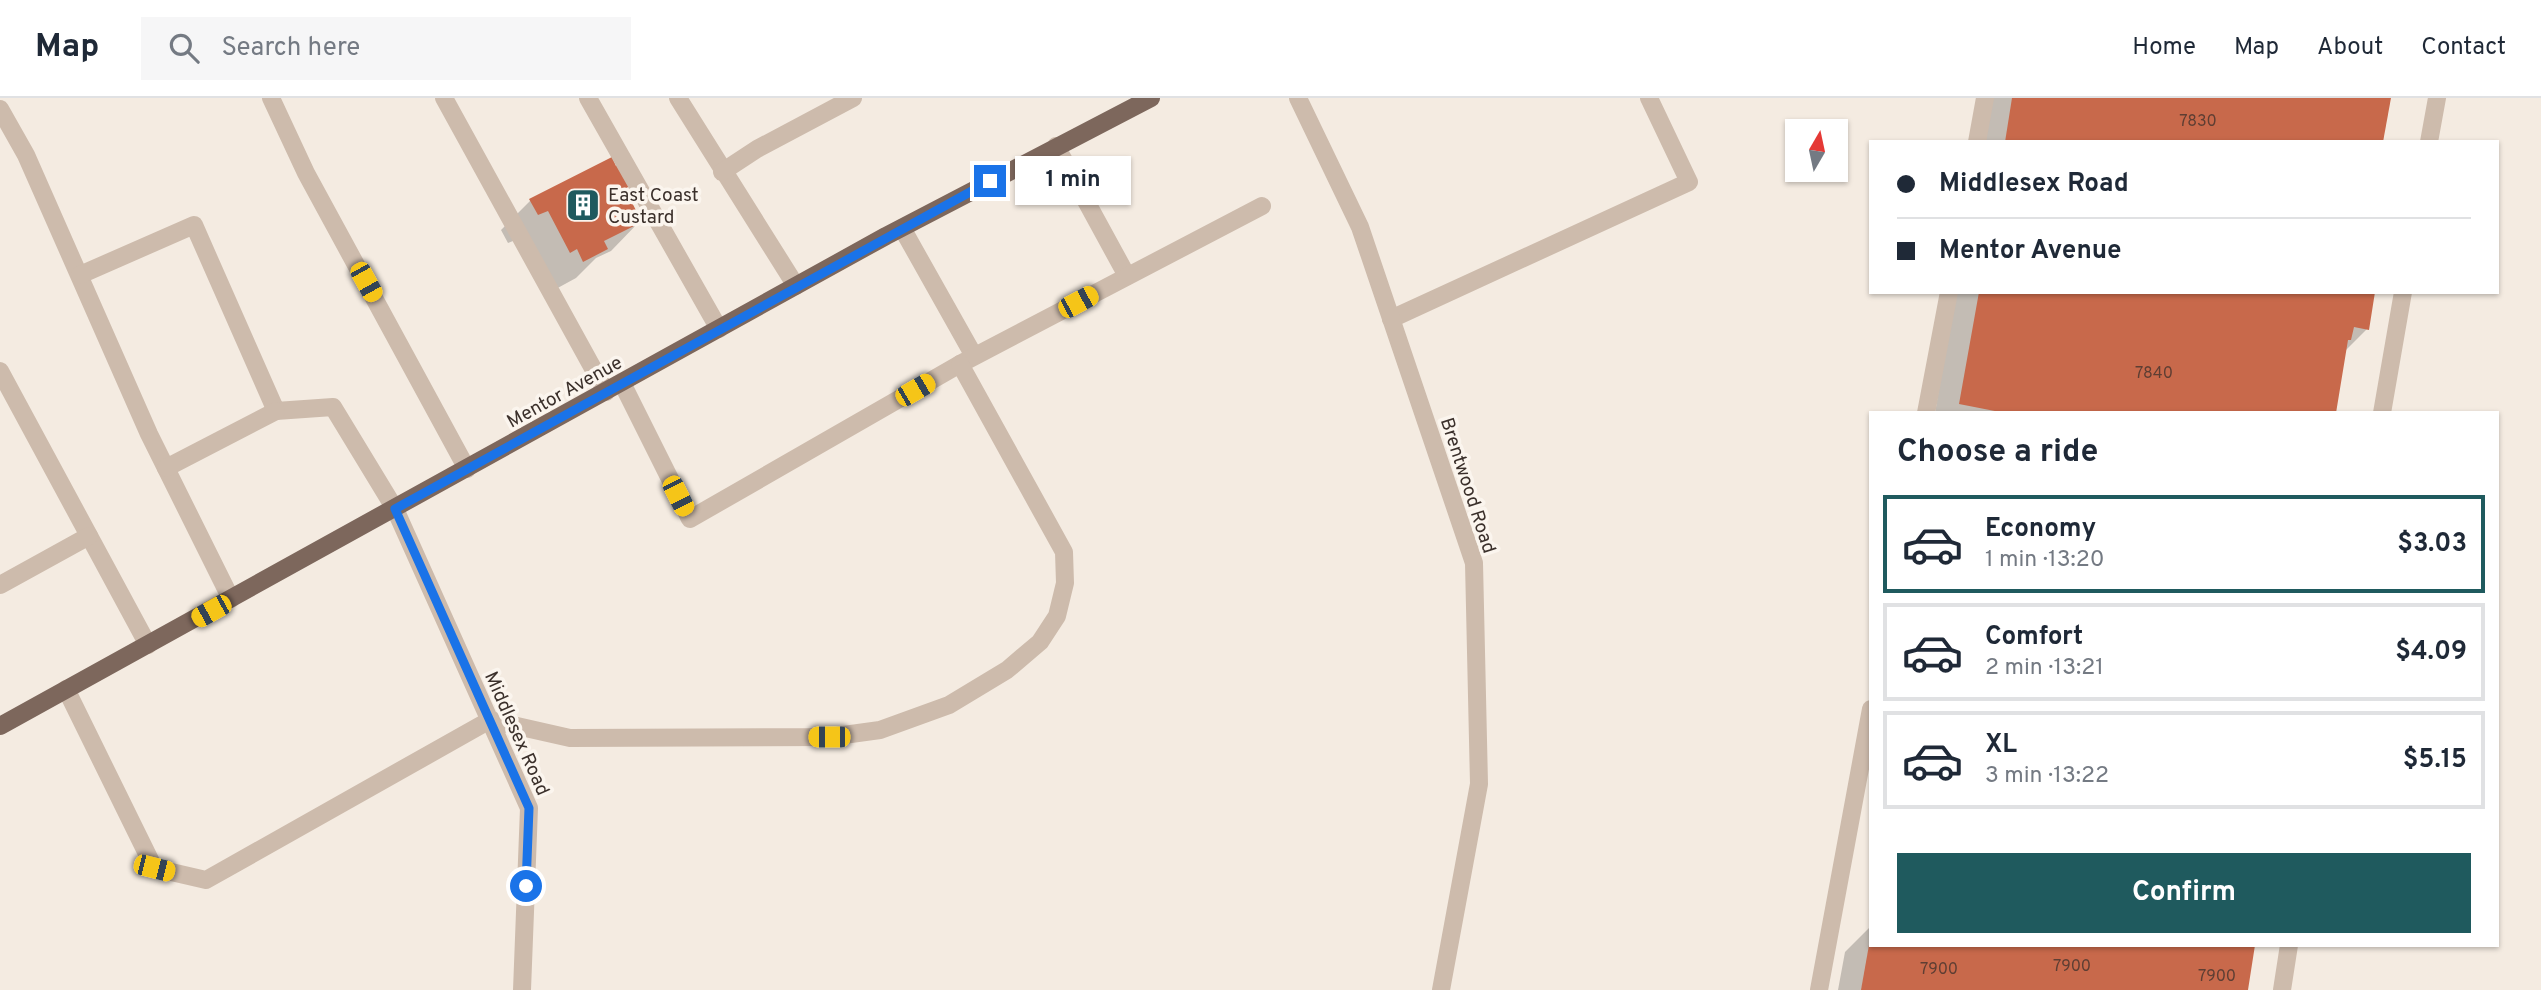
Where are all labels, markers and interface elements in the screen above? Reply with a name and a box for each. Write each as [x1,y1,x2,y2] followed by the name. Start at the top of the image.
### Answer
[141,17,631,80] search box
[35,27,99,69] text: Map
[165,29,203,67] icon: search
[221,32,360,65] text: Search here
[2132,33,2196,63] text: Home
[2234,33,2279,63] text: Map
[2317,33,2383,63] text: About
[2421,33,2506,63] text: Contact
[2179,112,2217,132] house number: 7830
[1785,119,1848,182] north arrow
[1785,119,1848,182] map controls
[1014,156,1130,206] callout: 1 min
[974,165,1006,197] route end
[1045,166,1101,195] text: 1 min
[1939,168,2129,201] text: Middlesex Road
[608,184,699,230] place label: East Coast Custard
[564,186,602,224] building icon: East Coast Custard
[1939,235,2121,268] text: Mentor Avenue
[347,259,386,305] car
[1055,283,1102,321] car
[503,351,627,434] street label: Mentor Avenue
[2135,364,2173,384] house number: 7840
[892,370,939,410] car
[1434,415,1500,557] street label: Brentwood Road
[1897,433,2098,473] text: Choose a ride
[660,473,697,519] car
[1901,513,1964,576] icon: car
[1985,513,2096,546] text: Economy
[2397,528,2467,561] text: $3.03
[1985,546,2105,575] text: 1 min · 13:20
[188,592,235,630] car
[1901,621,1964,684] icon: car
[1985,621,2083,654] text: Comfort
[2395,636,2467,669] text: $4.09
[1985,654,2104,683] text: 2 min · 13:21
[478,668,554,800] street label: Middlesex Road
[809,727,851,748] car
[1901,729,1964,792] icon: car
[1985,729,2017,762] text: XL
[2403,744,2467,777] text: $5.15
[1985,762,2109,791] text: 3 min · 13:22
[132,853,177,883] car
[1897,853,2471,933] button: Confirm
[510,870,542,902] route start
[2053,957,2091,977] house number: 7900
[1920,960,1958,980] house number: 7900
[2198,967,2236,987] house number: 7900

